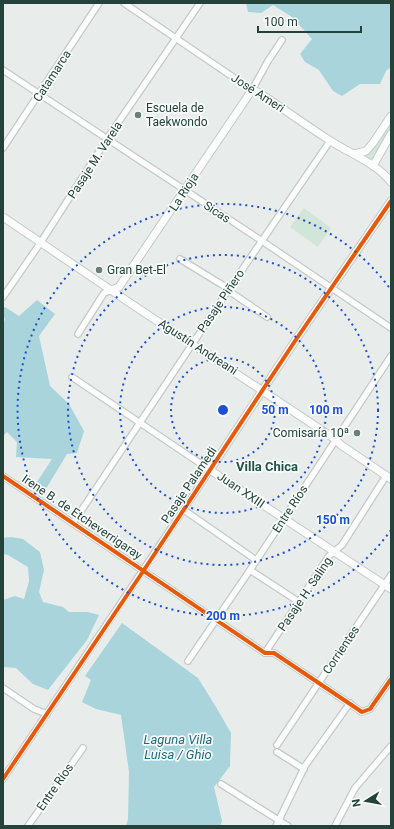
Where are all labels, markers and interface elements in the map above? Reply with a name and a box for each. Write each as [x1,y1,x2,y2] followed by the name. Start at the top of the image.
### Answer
[258,8,361,34] scale bar
[264,15,298,29] text: 100 m
[30,48,74,104] street label: Catamarca
[229,71,287,115] street label: José Ameri
[146,101,208,129] place label: Escuela de Taekwondo
[133,110,143,120] marker: Escuela de Taekwondo
[65,119,125,201] street label: Pasaje M. Varela
[167,170,201,214] street label: La Rioja
[201,198,233,226] street label: Sicas
[107,263,166,277] place label: Gran Bet-El
[94,265,104,275] marker: Gran Bet-El
[195,267,247,335] street label: Pasaje Piñero
[156,316,240,378] street label: Agustín Andreani
[216,403,230,417] centre of rings
[261,403,289,417] text: 50 m
[309,403,343,417] text: 100 m
[273,426,349,440] place label: Comisaría 10ª
[352,428,362,438] marker: Comisaría 10ª
[158,444,220,526] street label: Pasaje Palamedi
[236,459,298,474] district label: Villa Chica
[215,469,267,511] street label: Juan XXIII
[19,472,145,563] street label: Irene B. de Etcheverrigaray
[269,483,311,535] street label: Entre Ríos
[316,513,350,527] text: 150 m
[275,554,335,634] street label: Pasaje H. Saling
[206,609,240,623] text: 200 m
[320,623,362,677] street label: Corrientes
[144,732,213,762] water label: Laguna Villa Luisa / Ghio
[34,761,76,813] street label: Entre Ríos
[346,781,386,821] north arrow
[350,798,364,808] text: N

